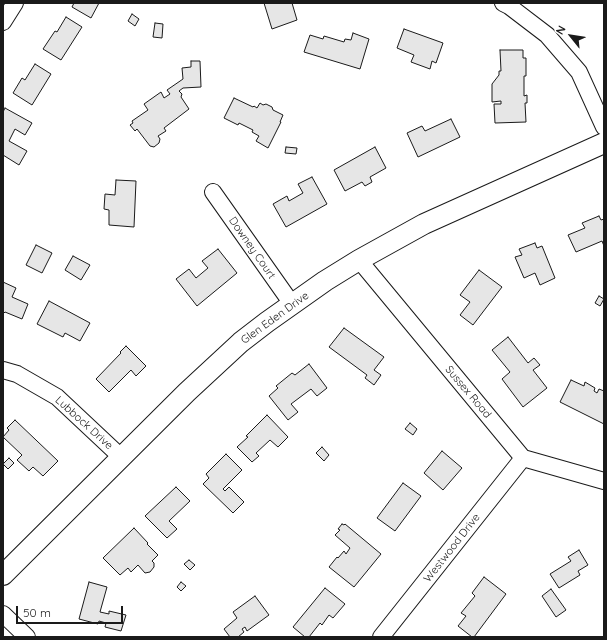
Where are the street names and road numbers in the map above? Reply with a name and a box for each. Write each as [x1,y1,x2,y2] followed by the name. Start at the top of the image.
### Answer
[226,214,278,282] street label: Downey Court
[239,289,311,347] street label: Glen Eden Drive
[442,363,494,421] street label: Sussex Road
[52,394,116,452] street label: Lubbock Drive
[421,511,483,585] street label: Westwood Drive

